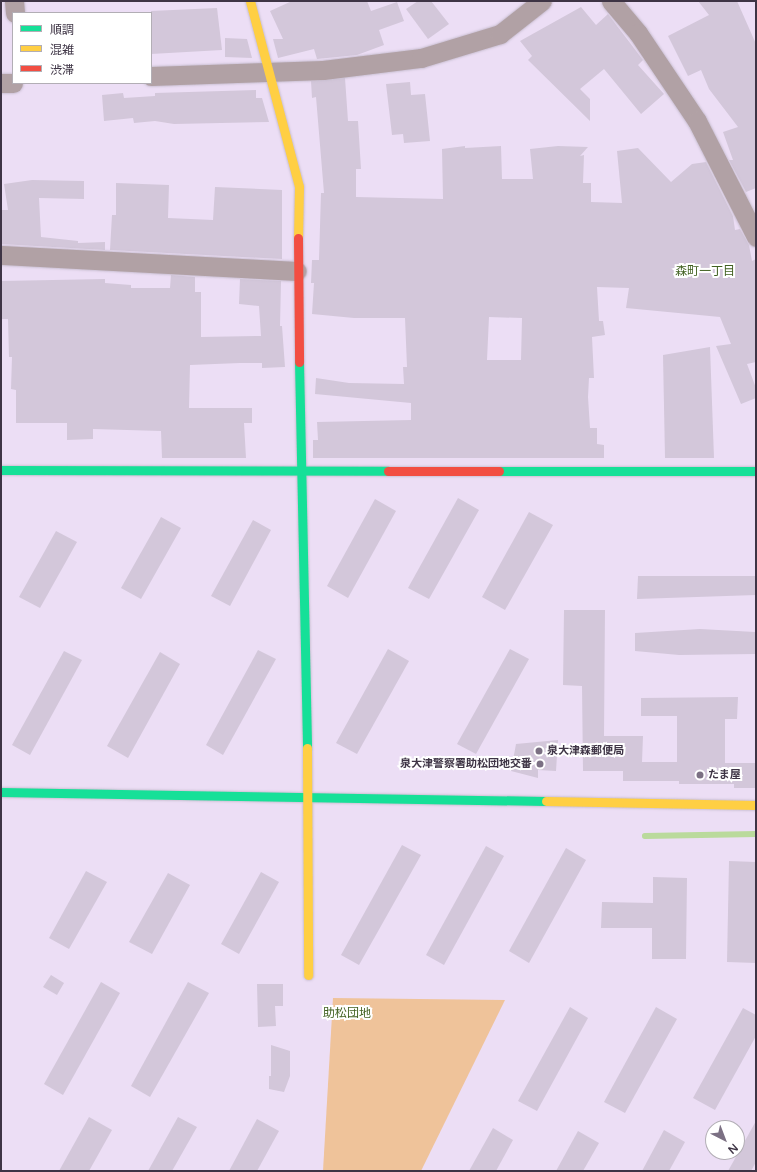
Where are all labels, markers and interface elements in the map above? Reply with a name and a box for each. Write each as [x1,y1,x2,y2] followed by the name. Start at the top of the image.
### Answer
[12,12,152,84] legend
[50,23,74,37] text: 順調
[50,43,74,57] text: 混雑
[50,63,74,77] text: 渋滞
[675,265,735,279] district label: 森町一丁目
[547,744,624,758] place label: 泉大津森郵便局
[534,746,544,756] marker: 泉大津森郵便局
[400,757,532,771] place label: 泉大津警察署助松団地交番
[535,759,545,769] marker: 泉大津警察署助松団地交番
[708,768,741,782] place label: たま屋
[695,770,705,780] marker: たま屋
[323,1007,371,1021] district label: 助松団地
[705,1120,745,1160] north arrow
[725,1141,740,1156] text: N

